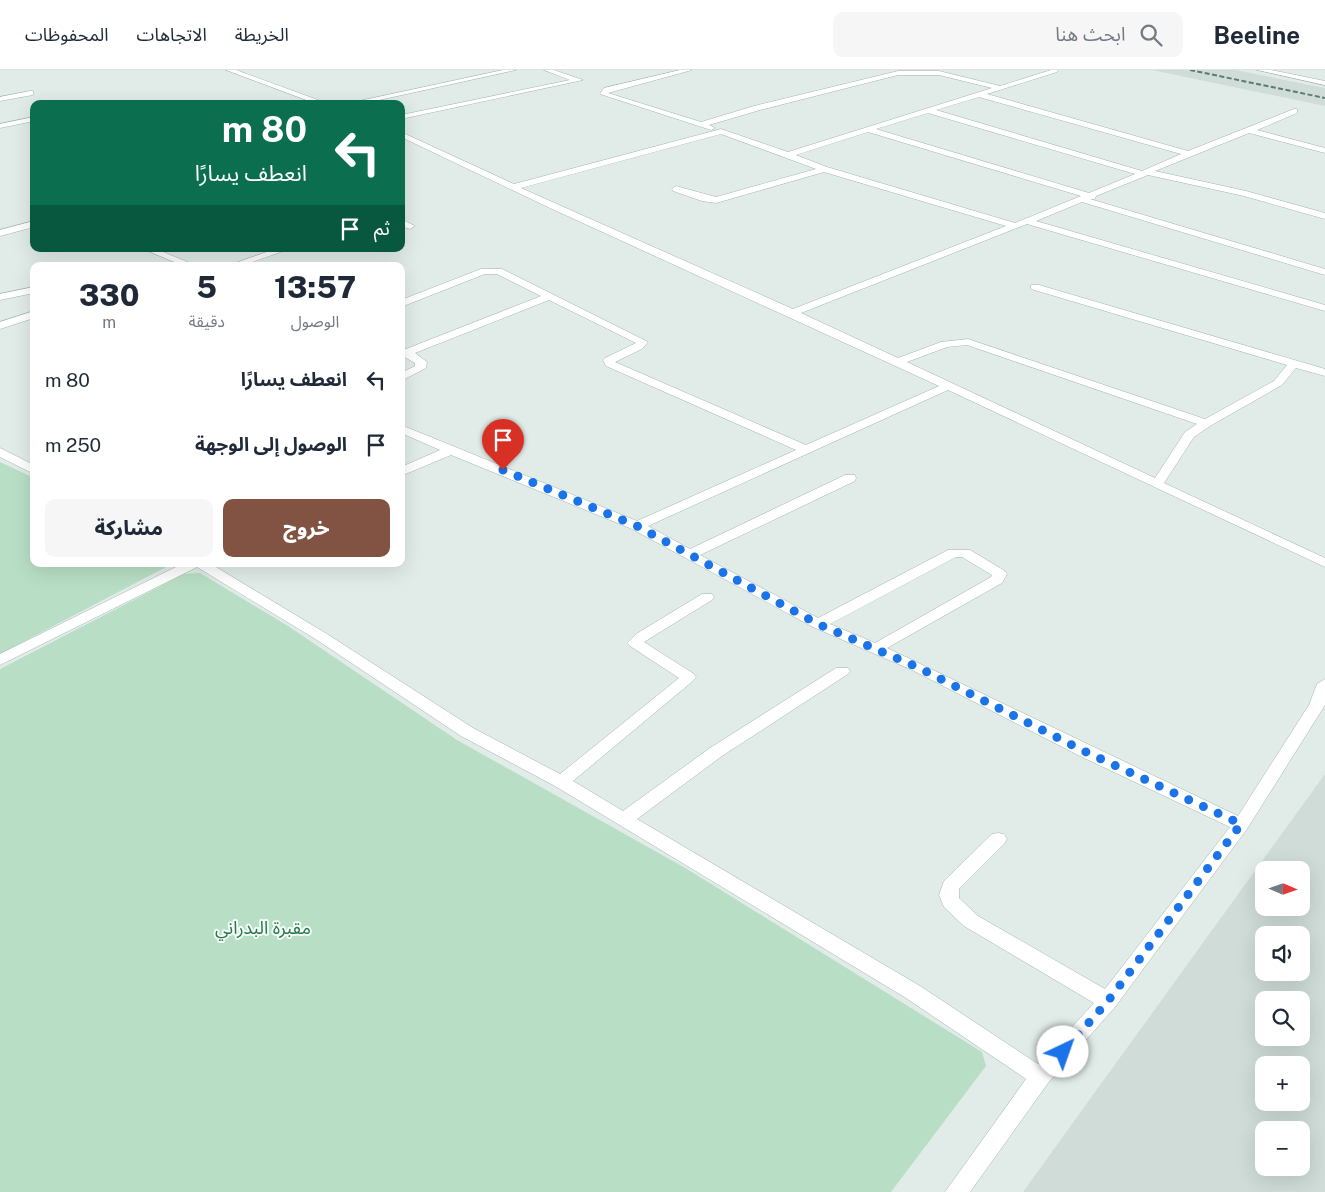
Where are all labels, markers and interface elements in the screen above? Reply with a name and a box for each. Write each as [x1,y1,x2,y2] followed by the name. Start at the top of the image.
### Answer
[833,12,1183,57] search box
[1137,21,1165,49] icon: search
[1213,21,1300,49] text: Beeline
[1055,23,1125,45] text: ابحث هنا
[25,24,109,45] text: المحفوظات
[137,24,207,45] text: الاتجاهات
[235,24,289,45] text: الخريطة
[222,109,307,150] text: 80 m
[325,120,390,185] icon: left
[195,160,307,186] text: انعطف يسارًا
[336,215,364,243] icon: arrive
[374,217,390,239] text: ثم
[196,269,217,305] text: 5
[274,269,356,305] text: 13:57
[79,277,140,313] text: 330
[188,312,225,331] text: دقيقة
[291,312,339,331] text: الوصول
[102,313,116,332] text: m
[362,366,390,394] icon: left
[241,368,347,390] text: انعطف يسارًا
[45,369,90,391] text: 80 m
[482,419,524,470] pin
[489,426,517,454] icon: arrive
[362,431,390,459] icon: arrive
[195,433,347,455] text: الوصول إلى الوجهة
[45,434,101,456] text: 250 m
[45,499,213,557] button: مشاركة
[223,499,390,557] button: خروج
[1255,861,1310,916] north arrow
[1255,861,1310,1176] map controls
[215,917,311,941] park label: مقبرة البدراني
[1255,926,1310,981] button: sound
[1255,991,1310,1046] button: search
[1036,1025,1088,1077] position arrow
[1255,1056,1310,1111] button: +
[1255,1121,1310,1176] button: −

